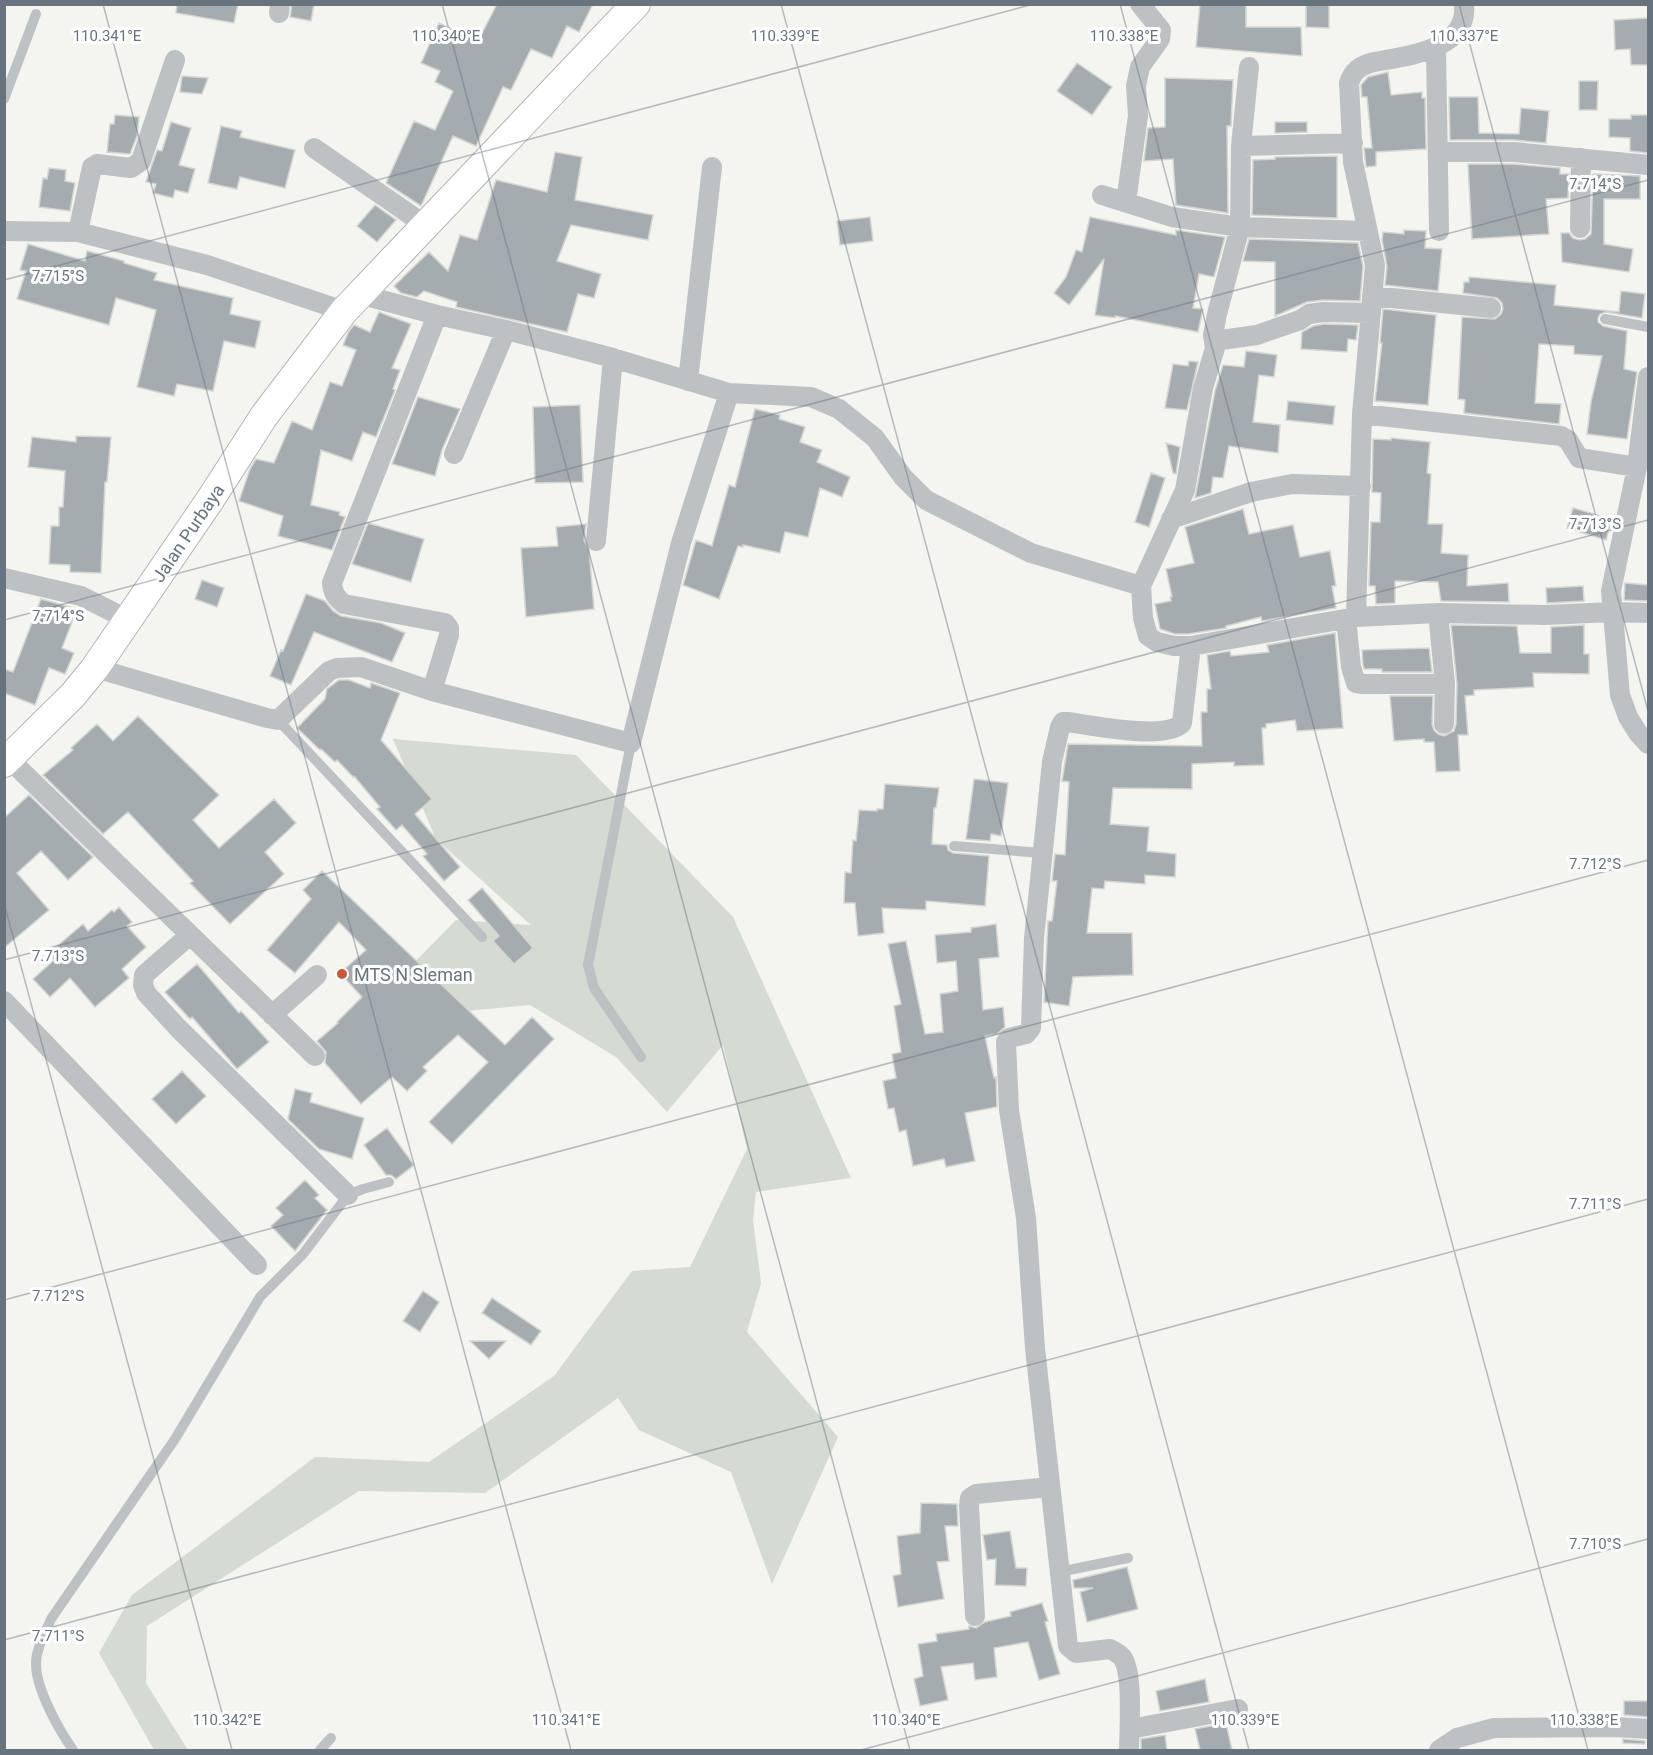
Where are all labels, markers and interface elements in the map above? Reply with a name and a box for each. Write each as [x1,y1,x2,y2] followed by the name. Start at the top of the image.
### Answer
[73,27,142,45] text: 110.341°E
[412,27,481,45] text: 110.340°E
[751,27,820,45] text: 110.339°E
[1090,27,1159,45] text: 110.338°E
[1430,27,1499,45] text: 110.337°E
[1569,175,1621,193] text: 7.714°S
[32,267,84,285] text: 7.715°S
[148,480,228,586] street label: Jalan Purbaya
[1569,515,1621,533] text: 7.713°S
[32,607,84,625] text: 7.714°S
[1569,855,1621,873] text: 7.712°S
[32,947,84,965] text: 7.713°S
[354,964,473,985] place label: MTS N Sleman
[335,967,349,981] marker: MTS N Sleman
[1569,1195,1621,1213] text: 7.711°S
[32,1287,84,1305] text: 7.712°S
[1569,1535,1621,1553] text: 7.710°S
[32,1627,84,1645] text: 7.711°S
[193,1711,262,1729] text: 110.342°E
[532,1711,601,1729] text: 110.341°E
[872,1711,941,1729] text: 110.340°E
[1211,1711,1280,1729] text: 110.339°E
[1550,1711,1619,1729] text: 110.338°E

